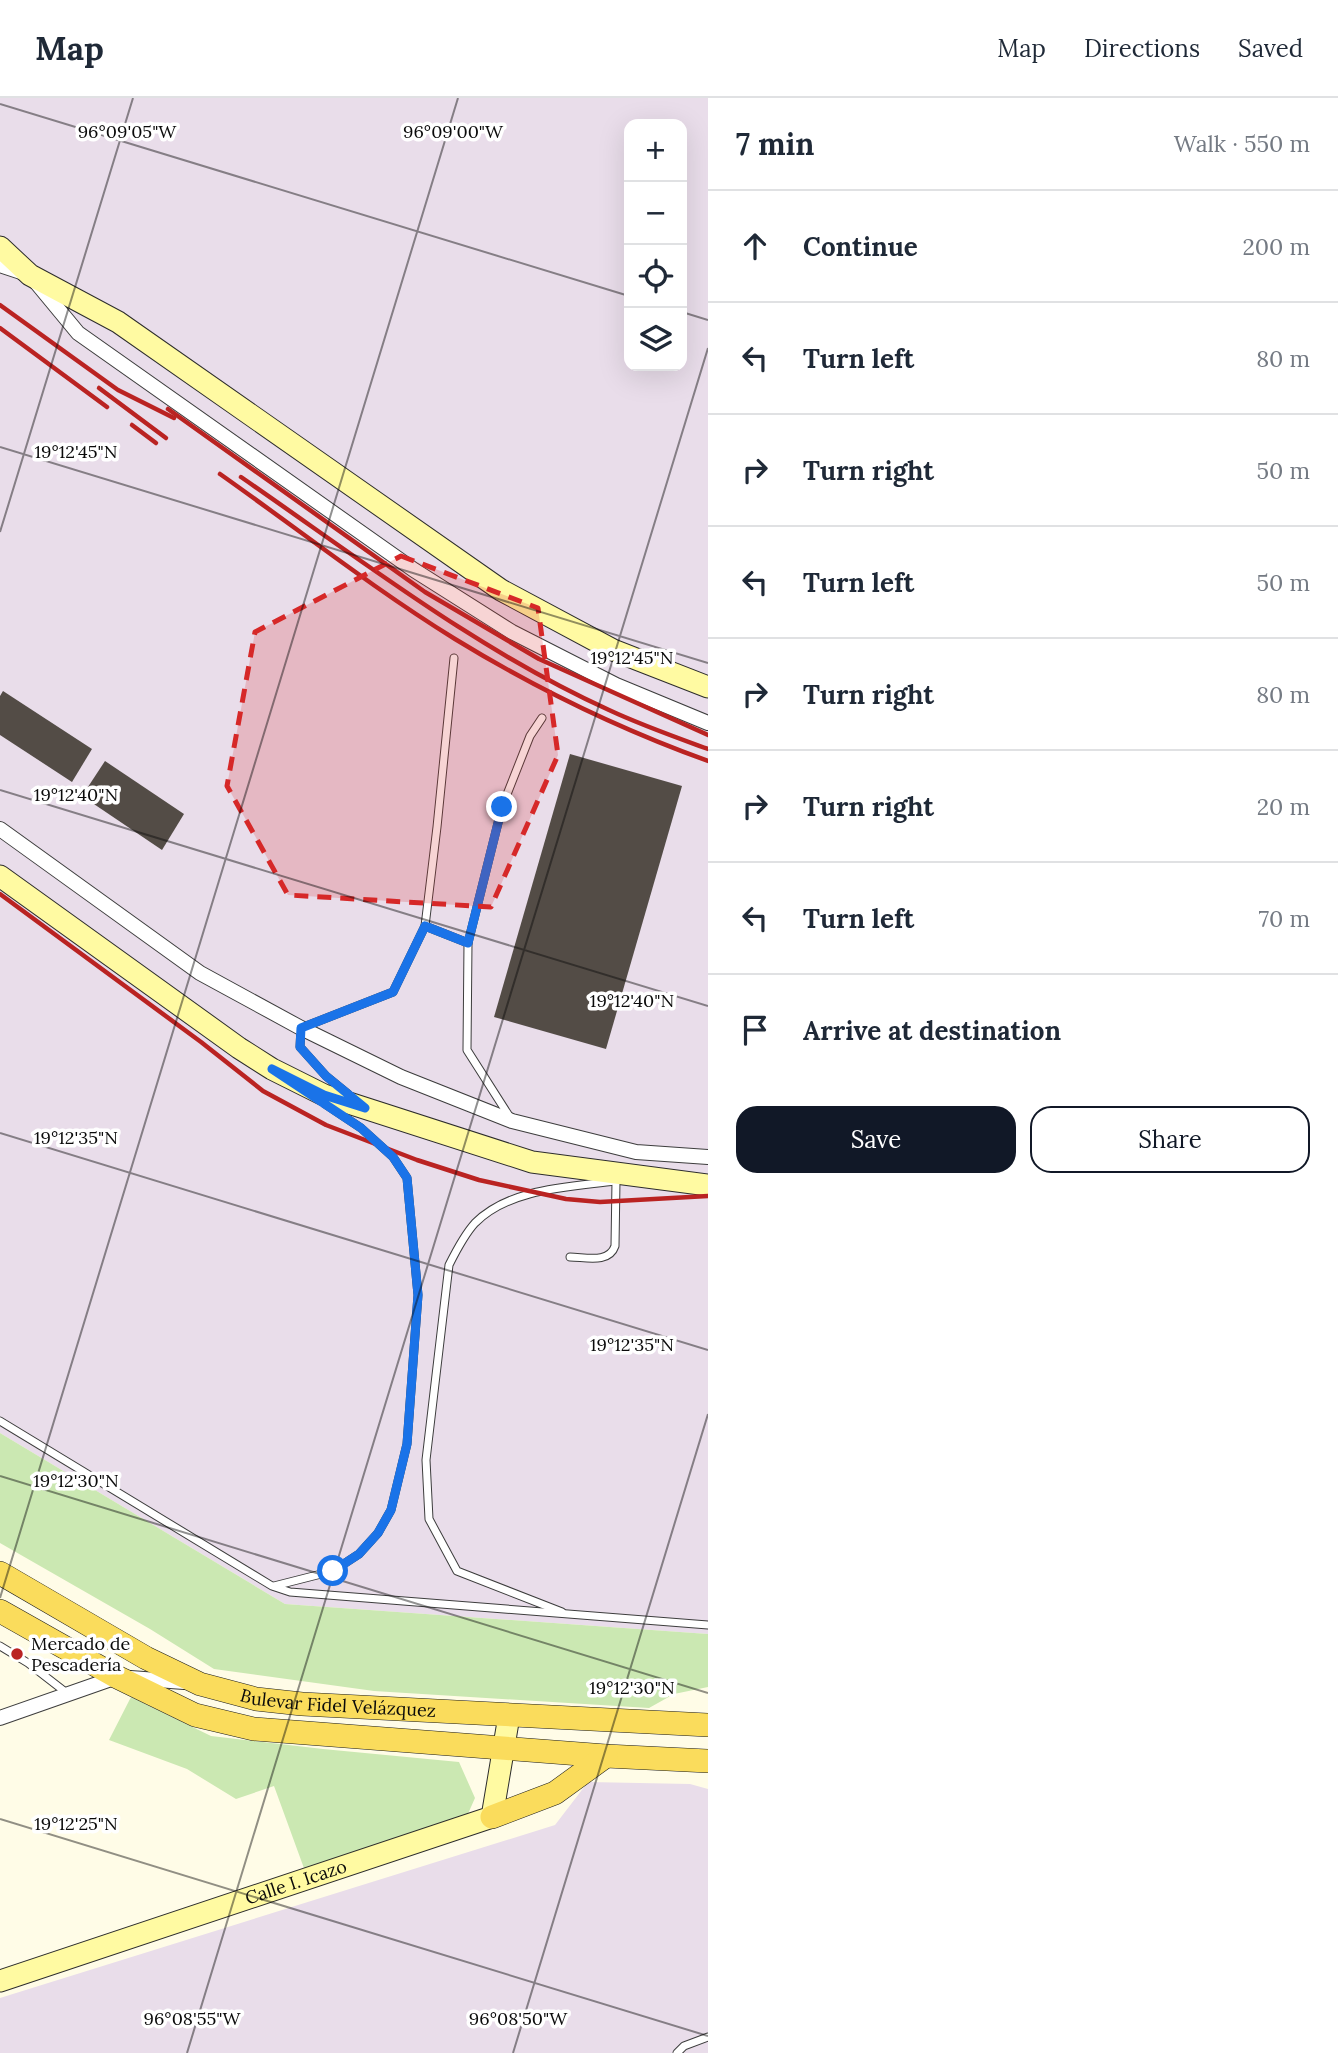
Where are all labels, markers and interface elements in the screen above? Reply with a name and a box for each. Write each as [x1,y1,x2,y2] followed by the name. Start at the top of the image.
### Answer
[35,27,104,69] text: Map
[997,33,1046,64] text: Map
[1084,33,1200,64] text: Directions
[1238,33,1303,64] text: Saved
[624,119,687,371] map controls
[624,119,687,182] button: +
[78,120,177,143] text: 96°09'05"W
[403,120,504,143] text: 96°09'00"W
[736,125,815,163] text: 7 min
[1174,129,1310,158] text: Walk · 550 m
[624,182,687,245] button: −
[736,227,774,265] icon: ahead
[803,230,918,263] text: Continue
[1242,232,1310,261] text: 200 m
[624,245,687,308] button: locate
[624,308,687,371] button: layers
[736,339,774,377] icon: left
[803,342,914,375] text: Turn left
[1256,344,1310,373] text: 80 m
[35,440,117,463] text: 19°12'45"N
[736,451,774,489] icon: right
[803,454,934,487] text: Turn right
[1257,456,1310,485] text: 50 m
[736,563,774,601] icon: left
[803,566,914,599] text: Turn left
[1257,568,1310,597] text: 50 m
[591,646,673,669] text: 19°12'45"N
[736,675,774,713] icon: right
[803,678,934,711] text: Turn right
[1256,680,1310,709] text: 80 m
[34,783,118,806] text: 19°12'40"N
[736,787,774,825] icon: right
[803,790,934,823] text: Turn right
[486,791,517,822] route end
[1257,792,1310,821] text: 20 m
[736,899,774,937] icon: left
[803,902,914,935] text: Turn left
[1259,904,1310,933] text: 70 m
[590,989,674,1012] text: 19°12'40"N
[736,1011,774,1049] icon: arrive
[803,1014,1061,1047] text: Arrive at destination
[736,1106,1016,1173] button: Save
[1030,1106,1310,1173] button: Share
[34,1126,118,1149] text: 19°12'35"N
[590,1333,674,1356] text: 19°12'35"N
[33,1469,119,1492] text: 19°12'30"N
[317,1555,348,1586] route start
[31,1632,130,1676] place label: Mercado de Pescadería
[9,1646,25,1662] marker: Mercado de Pescadería
[589,1676,675,1699] text: 19°12'30"N
[238,1683,437,1722] street label: Bulevar Fidel Velázquez
[34,1812,118,1835] text: 19°12'25"N
[242,1854,350,1909] street label: Calle I. Icazo
[144,2007,242,2030] text: 96°08'55"W
[469,2007,568,2030] text: 96°08'50"W

